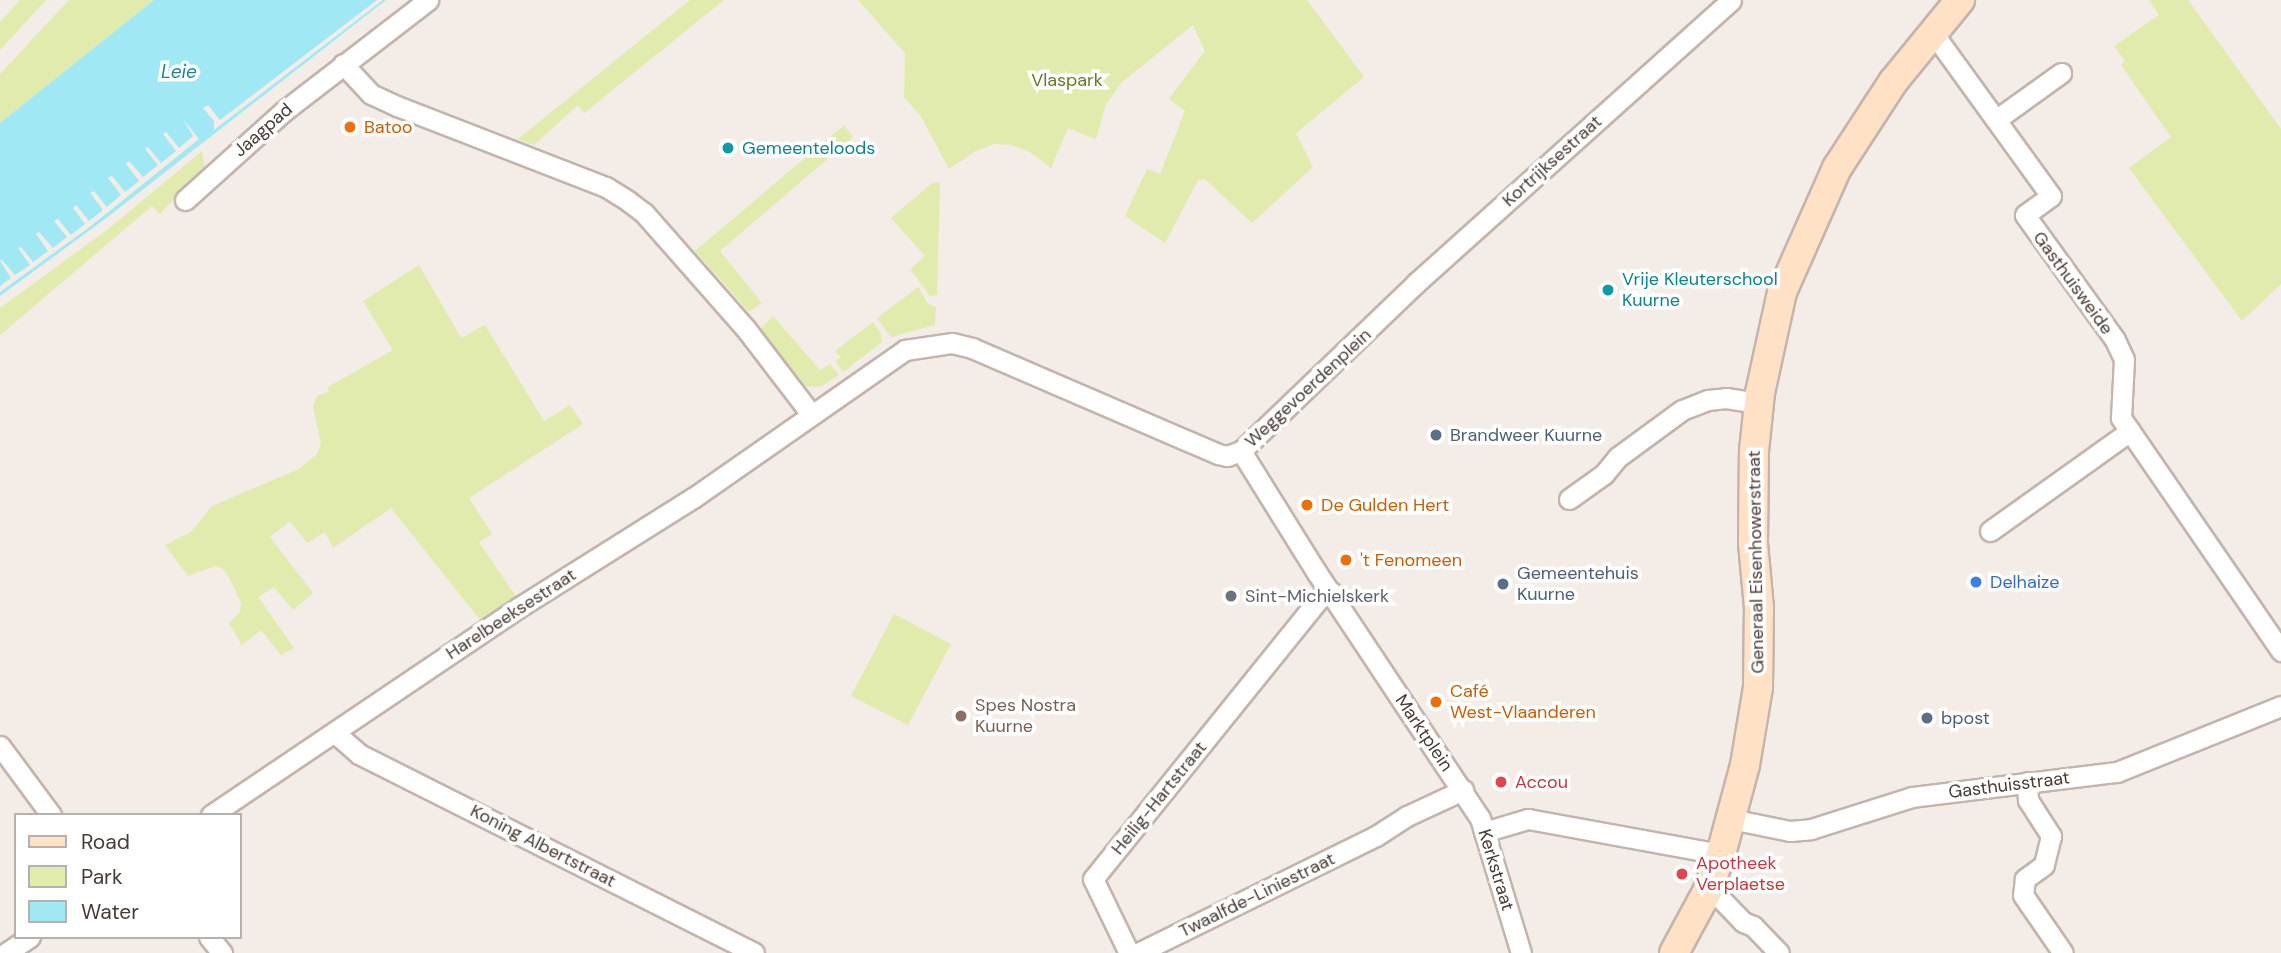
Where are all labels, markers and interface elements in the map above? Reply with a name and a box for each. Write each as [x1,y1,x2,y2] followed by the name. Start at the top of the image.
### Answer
[161,61,197,83] water label: Leie
[1031,69,1103,91] park label: Vlaspark
[229,99,297,161] street label: Jaagpad
[1498,111,1606,211] street label: Kortrijksestraat
[364,116,413,138] place label: Batoo
[342,119,358,135] marker: Batoo
[742,137,875,159] place label: Gemeenteloods
[720,140,736,156] marker: Gemeenteloods
[2028,227,2118,339] street label: Gasthuisweide
[1622,269,1778,312] place label: Vrije Kleuterschool Kuurne
[1600,282,1616,298] marker: Vrije Kleuterschool Kuurne
[1240,324,1376,452] street label: Weggevoerdenplein
[1450,424,1602,446] place label: Brandweer Kuurne
[1428,427,1444,443] marker: Brandweer Kuurne
[1743,450,1769,674] street label: Generaal Eisenhowerstraat
[1321,494,1449,516] place label: De Gulden Hert
[1299,497,1315,513] marker: De Gulden Hert
[1360,549,1462,571] place label: 't Fenomeen
[1338,552,1354,568] marker: 't Fenomeen
[1517,563,1639,606] place label: Gemeentehuis Kuurne
[442,564,580,664] street label: Harelbeeksestraat
[1990,571,2060,593] place label: Delhaize
[1968,574,1984,590] marker: Delhaize
[1495,576,1511,592] marker: Gemeentehuis Kuurne
[1245,585,1389,607] place label: Sint-Michielskerk
[1223,588,1239,604] marker: Sint-Michielskerk
[1450,681,1596,724] place label: Café West-Vlaanderen
[1390,691,1458,775] street label: Marktplein
[1428,694,1444,710] marker: Café West-Vlaanderen
[975,695,1076,738] place label: Spes Nostra Kuurne
[1941,707,1990,729] place label: bpost
[953,708,969,724] marker: Spes Nostra Kuurne
[1919,710,1935,726] marker: bpost
[1107,737,1211,859] street label: Heilig-Hartstraat
[1947,767,2071,803] street label: Gasthuisstraat
[1515,771,1568,793] place label: Accou
[1493,774,1509,790] marker: Accou
[467,800,619,892] street label: Koning Albertstraat
[14,813,242,939] legend
[1473,827,1519,913] street label: Kerkstraat
[81,828,130,856] text: Road
[1176,848,1338,942] street label: Twaalfde-Liniestraat
[1696,853,1785,896] place label: Apotheek Verplaetse
[81,863,122,891] text: Park
[1674,866,1690,882] marker: Apotheek Verplaetse
[81,898,139,926] text: Water

